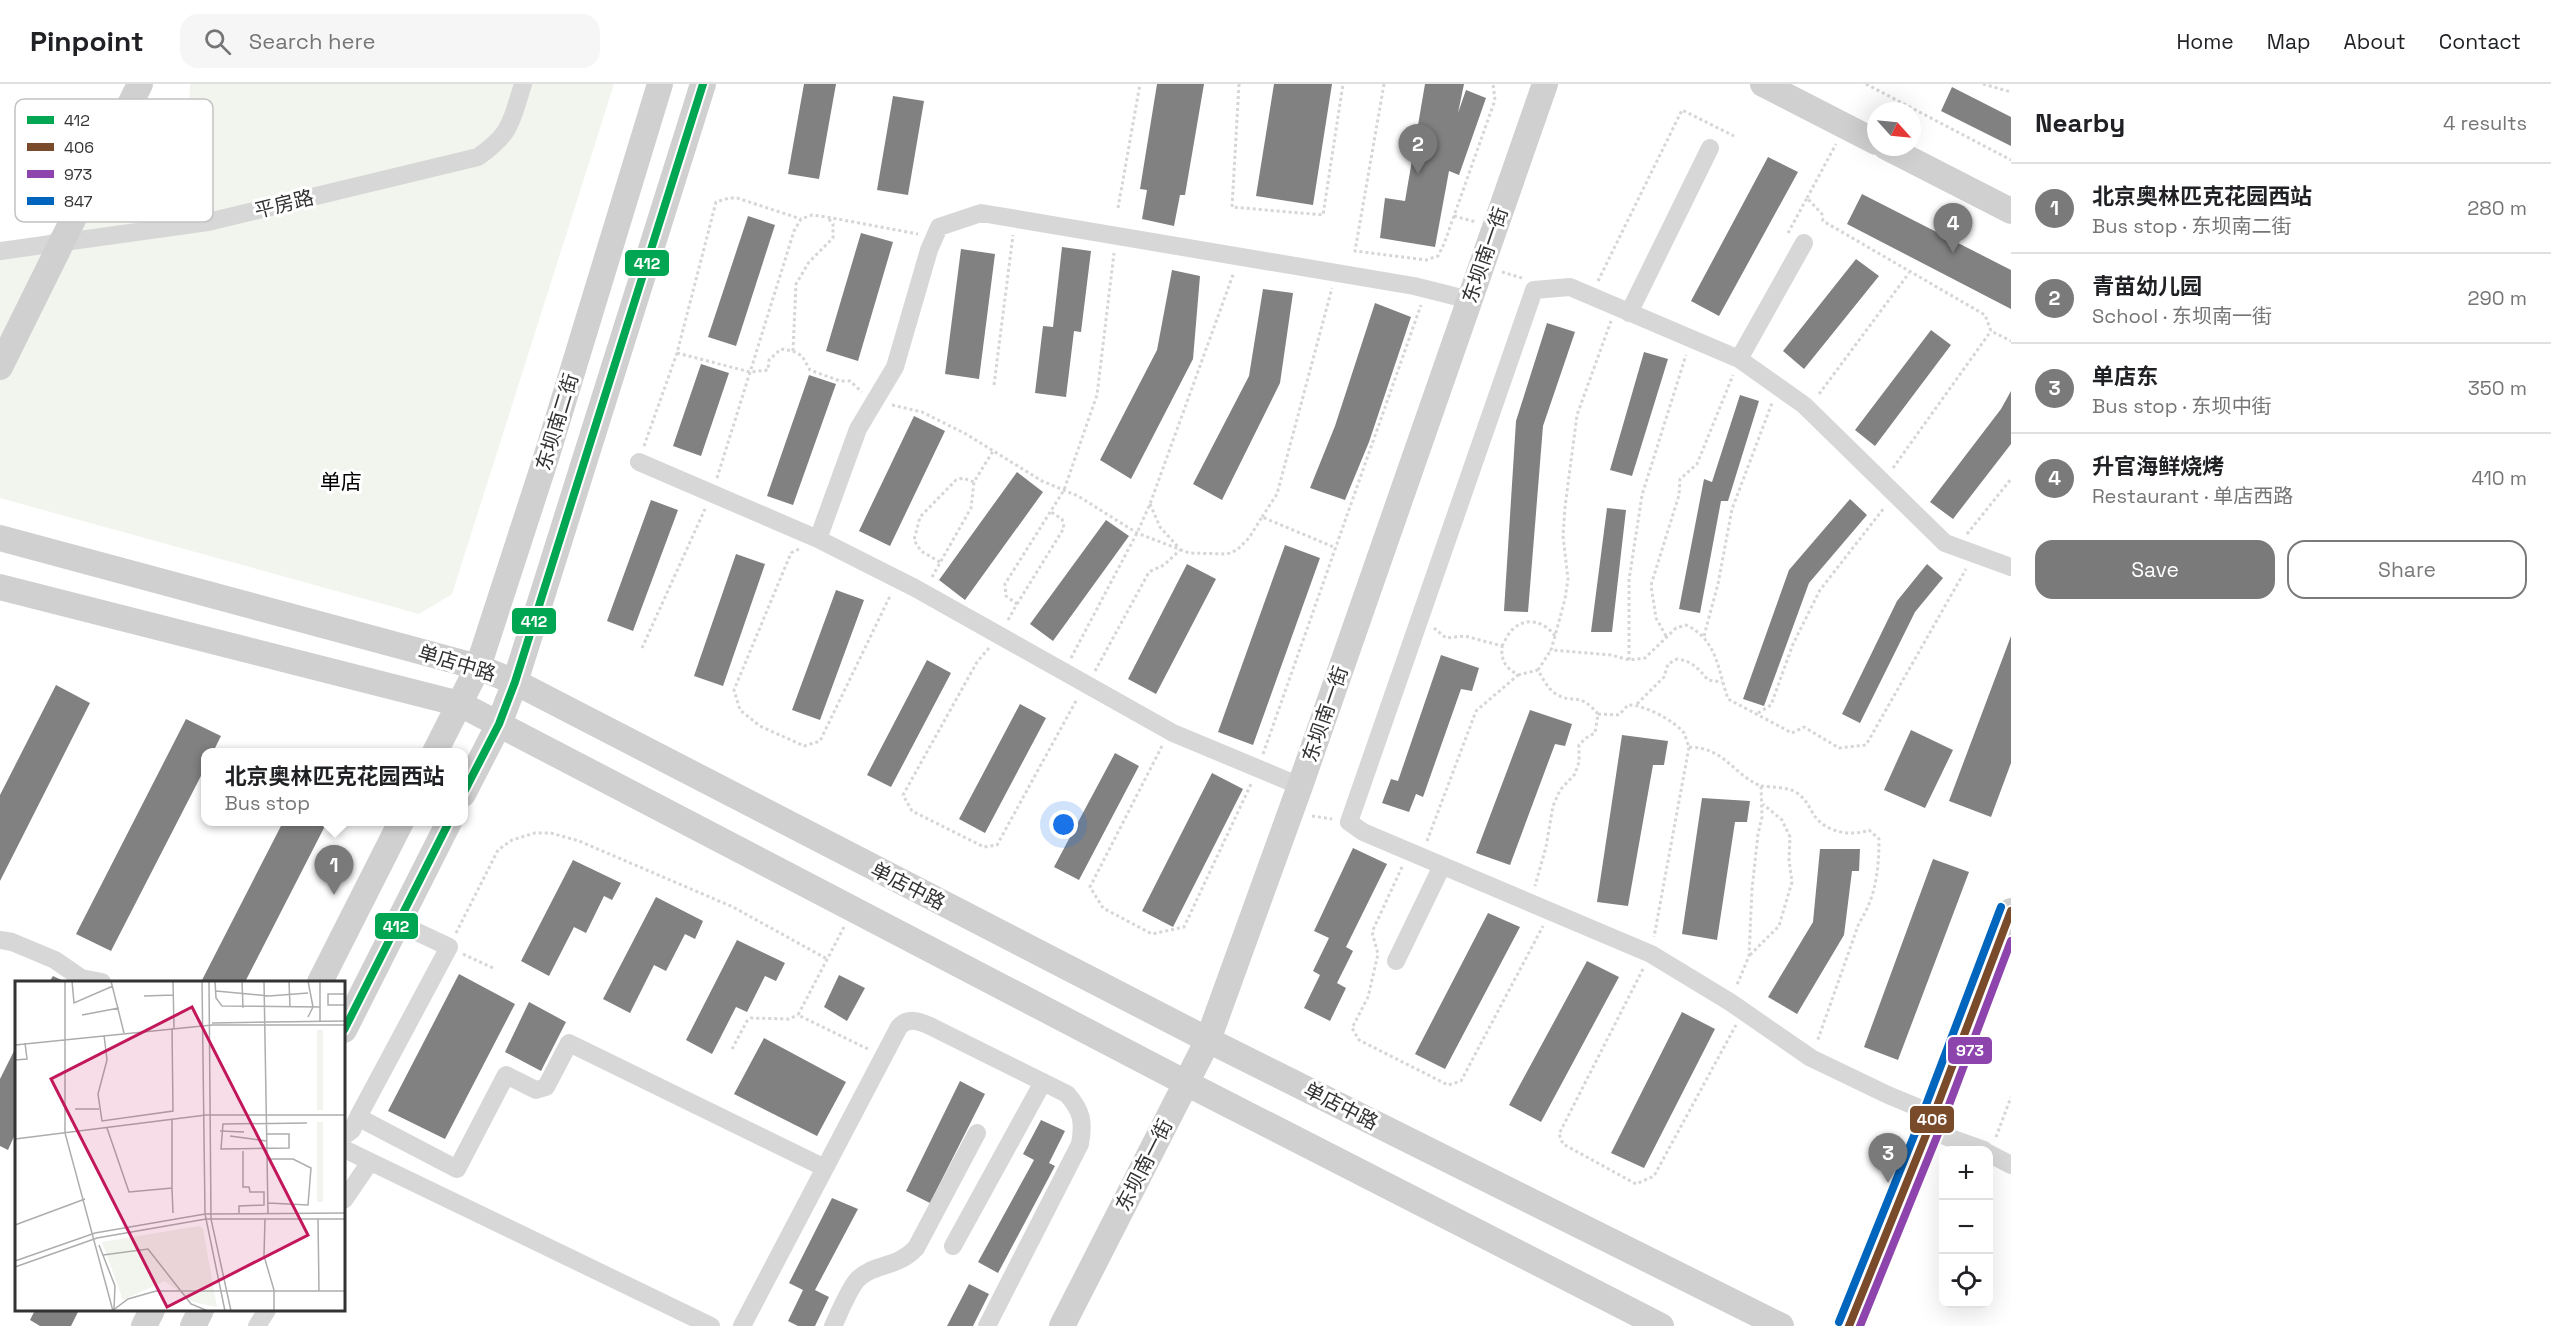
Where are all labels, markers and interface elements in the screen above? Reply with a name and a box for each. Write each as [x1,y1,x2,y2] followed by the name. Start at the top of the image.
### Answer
[180,14,600,68] search box
[30,23,144,59] text: Pinpoint
[201,25,234,58] icon: search
[249,27,375,55] text: Search here
[2176,28,2234,55] text: Home
[2267,28,2311,55] text: Map
[2344,28,2406,55] text: About
[2439,28,2521,55] text: Contact
[15,99,213,222] legend
[1867,102,1921,156] north arrow
[2035,106,2125,140] text: Nearby
[64,110,90,131] text: 412
[2443,110,2527,136] text: 4 results
[1398,124,1438,174] pin: 2
[64,137,94,158] text: 406
[64,164,92,185] text: 973
[2092,182,2312,210] text: 北京奥林匹克花园西站
[252,184,316,224] street label: 平房路
[64,191,92,212] text: 847
[2050,195,2059,221] text: 1
[2467,195,2527,221] text: 280 m
[1456,203,1514,307] street label: 东坝南一街
[1934,204,1972,253] pin: 4
[2092,213,2292,239] text: Bus stop · 东坝南二街
[624,249,670,277] line badge: 412
[634,253,660,274] text: 412
[2092,272,2202,300] text: 青苗幼儿园
[2049,285,2060,311] text: 2
[2468,285,2527,311] text: 290 m
[2092,303,2272,329] text: School · 东坝南一街
[2092,362,2158,390] text: 单店东
[530,370,584,474] street label: 东坝南二街
[2048,375,2061,401] text: 3
[2468,375,2527,401] text: 350 m
[2092,393,2272,419] text: Bus stop · 东坝中街
[2092,452,2224,480] text: 升官海鲜烧烤
[2048,465,2061,491] text: 4
[2471,465,2527,491] text: 410 m
[320,468,362,495] district label: 单店
[2092,483,2293,509] text: Restaurant · 单店西路
[2035,540,2275,599] button: Save
[2287,540,2527,599] button: Share
[511,607,557,635] line badge: 412
[521,611,547,632] text: 412
[415,639,499,687] street label: 单店中路
[1296,662,1354,766] street label: 东坝南一街
[201,748,468,826] popup
[224,762,445,790] text: 北京奥林匹克花园西站
[224,790,310,816] text: Bus stop
[1049,810,1078,839] your location
[314,846,354,895] pin: 1
[866,856,950,916] street label: 单店中路
[374,912,419,940] line badge: 412
[383,916,409,937] text: 412
[15,981,345,1311] inset map
[1947,1036,1993,1065] line badge: 973
[1956,1040,1984,1061] text: 973
[1299,1076,1383,1136] street label: 单店中路
[1909,1105,1955,1134] line badge: 406
[1917,1109,1947,1130] text: 406
[1110,1115,1178,1215] street label: 东坝南一街
[1868,1134,1908,1183] pin: 3
[1939,1146,1993,1308] map controls
[1939,1146,1993,1200] button: +
[1939,1200,1993,1254] button: −
[1939,1254,1993,1308] button: locate

